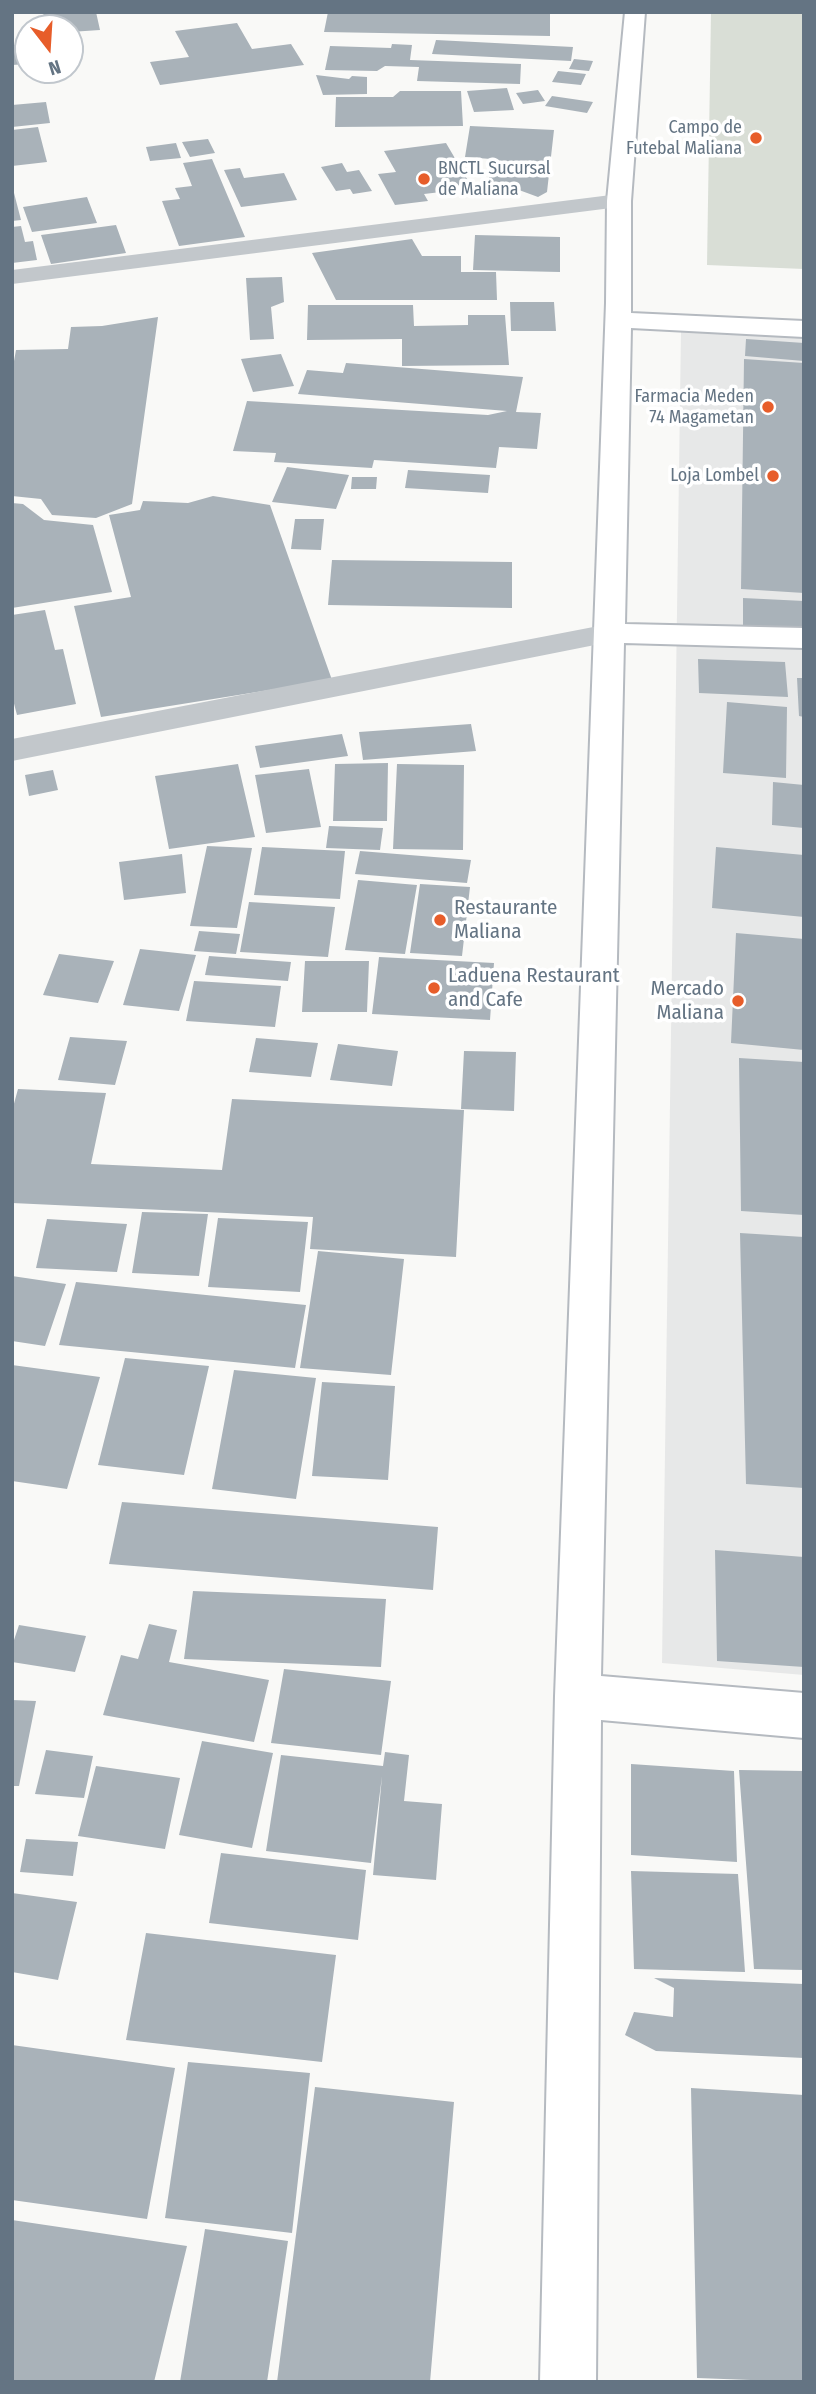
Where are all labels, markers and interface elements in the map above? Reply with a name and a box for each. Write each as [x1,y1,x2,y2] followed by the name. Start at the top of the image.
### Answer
[14,14,84,84] north arrow
[46,55,64,80] text: N
[626,117,742,160] place label: Campo de Futebal Maliana
[748,130,764,146] marker: Campo de Futebal Maliana
[438,158,551,200] place label: BNCTL Sucursal de Maliana
[416,171,432,187] marker: BNCTL Sucursal de Maliana
[634,386,754,428] place label: Farmacia Meden 74 Magametan
[760,399,776,415] marker: Farmacia Meden 74 Magametan
[670,465,759,487] place label: Loja Lombel
[765,468,781,484] marker: Loja Lombel
[454,895,557,945] place label: Restaurante Maliana
[432,912,448,928] marker: Restaurante Maliana
[448,963,620,1013] place label: Laduena Restaurant and Cafe
[651,976,724,1026] place label: Mercado Maliana
[426,980,442,996] marker: Laduena Restaurant and Cafe
[730,993,746,1009] marker: Mercado Maliana

